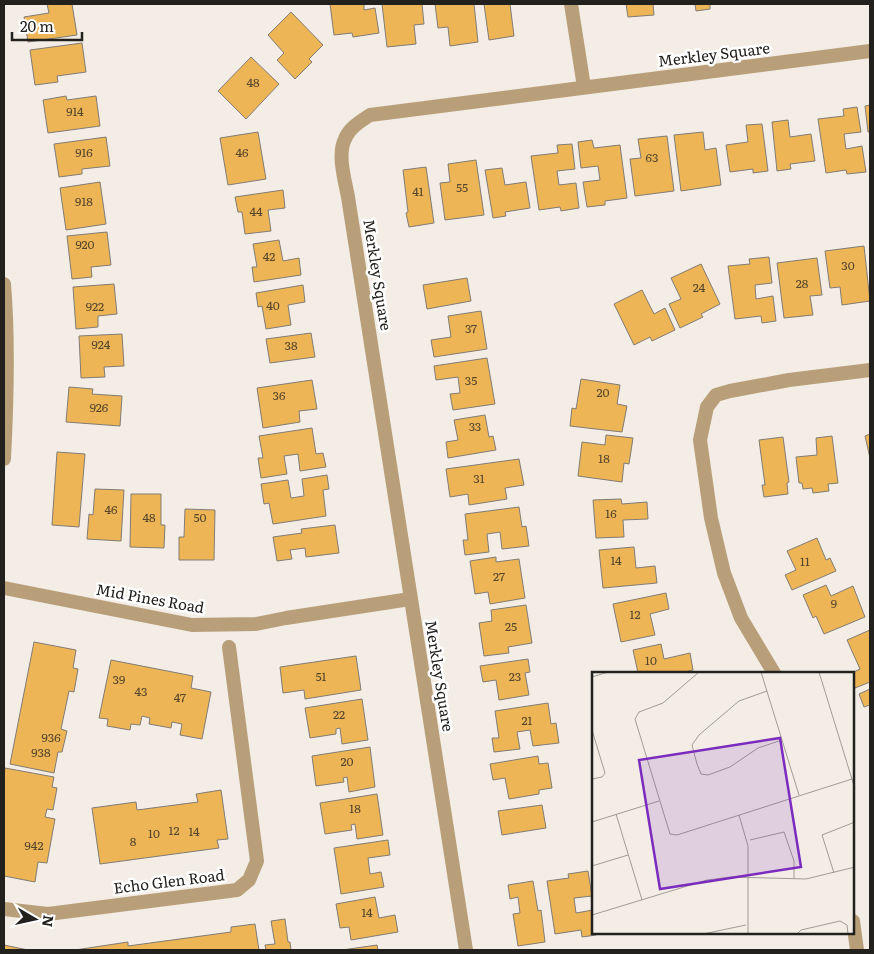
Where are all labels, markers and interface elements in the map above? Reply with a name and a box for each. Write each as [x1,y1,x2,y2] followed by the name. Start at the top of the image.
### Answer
[12,10,82,42] scale bar
[20,14,54,37] text: 20 m
[657,35,771,72] street label: Merkley Square
[246,73,260,91] house number: 48
[66,102,84,120] house number: 914
[75,143,93,161] house number: 916
[235,143,249,161] house number: 46
[646,148,658,166] house number: 63
[456,178,468,196] house number: 55
[412,182,424,200] house number: 41
[75,192,93,210] house number: 918
[249,202,263,220] house number: 44
[358,217,399,332] street label: Merkley Square
[75,235,95,253] house number: 920
[263,247,275,265] house number: 42
[841,256,855,274] house number: 30
[796,274,809,292] house number: 28
[693,278,706,296] house number: 24
[266,296,280,314] house number: 40
[86,297,104,315] house number: 922
[465,319,477,337] house number: 37
[92,335,111,353] house number: 924
[284,336,298,354] house number: 38
[465,371,477,389] house number: 35
[596,383,610,401] house number: 20
[273,386,286,404] house number: 36
[90,398,109,416] house number: 926
[469,417,481,435] house number: 33
[598,449,610,467] house number: 18
[473,469,485,487] house number: 31
[104,500,118,518] house number: 46
[605,504,617,522] house number: 16
[142,508,156,526] house number: 48
[193,508,207,526] house number: 50
[610,551,622,569] house number: 14
[800,552,810,570] house number: 11
[493,567,505,585] house number: 27
[94,577,206,618] street label: Mid Pines Road
[831,594,837,612] house number: 9
[630,605,640,623] house number: 12
[505,617,517,635] house number: 25
[420,618,461,733] street label: Merkley Square
[645,651,657,669] house number: 10
[316,667,327,685] house number: 51
[509,667,521,685] house number: 23
[113,670,125,688] house number: 39
[592,672,854,934] inset map
[134,682,148,700] house number: 43
[174,688,186,706] house number: 47
[333,705,345,723] house number: 22
[522,711,533,729] house number: 21
[41,728,61,746] house number: 936
[31,743,51,761] house number: 938
[340,752,354,770] house number: 20
[349,799,361,817] house number: 18
[169,821,179,839] house number: 12
[188,822,200,840] house number: 14
[148,824,160,842] house number: 10
[130,832,137,850] house number: 8
[25,836,43,854] house number: 942
[112,862,226,899] street label: Echo Glen Road
[10,894,60,944] north arrow
[361,903,373,921] house number: 14
[38,914,60,929] text: N

